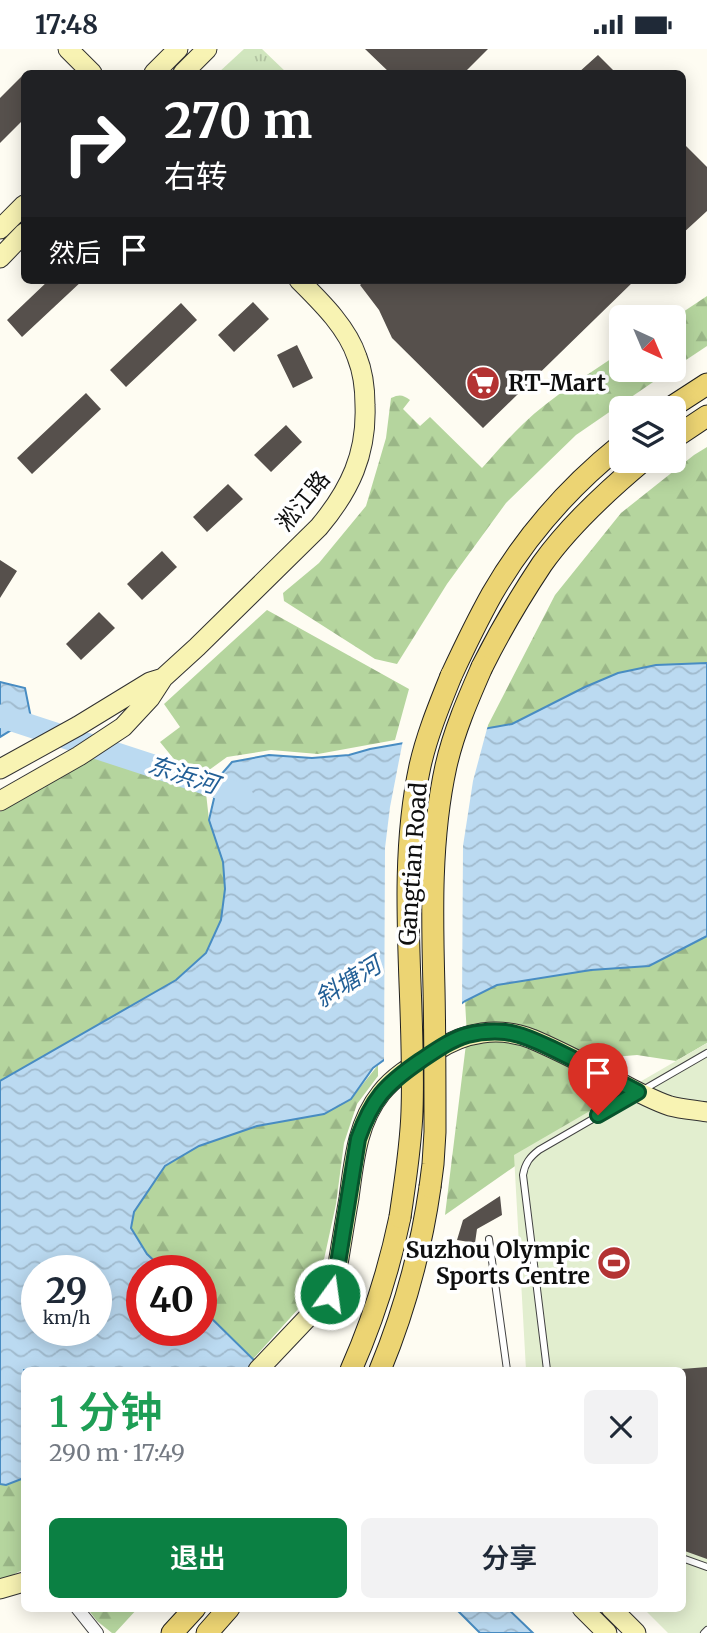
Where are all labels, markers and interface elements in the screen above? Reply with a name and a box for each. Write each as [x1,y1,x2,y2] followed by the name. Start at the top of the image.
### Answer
[35,8,98,41] text: 17:48
[164,90,312,151] text: 270 m
[49,98,140,189] icon: right
[164,157,228,197] text: 右转
[115,231,153,269] icon: arrive
[49,236,101,269] text: 然后
[609,305,686,381] north arrow
[609,305,686,473] map controls
[464,364,502,402] supermarket icon: RT-Mart
[508,368,606,397] place label: RT-Mart
[609,396,686,473] button: layers
[270,465,336,537] street label: 淞江路
[144,749,226,802] water label: 东浜河
[392,781,433,947] street label: Gangtian Road
[309,947,390,1014] water label: 斜塘河
[568,1043,628,1115] pin
[579,1054,617,1092] icon: arrive
[406,1235,590,1290] place label: Suzhou Olympic Sports Centre
[595,1244,633,1282] sports icon: Suzhou Olympic Sports Centre
[126,1255,217,1346] speed limit sign: 40
[293,1257,367,1331] position arrow
[46,1269,87,1313] text: 29
[43,1306,90,1329] text: km/h
[49,1386,162,1438] text: 1 分钟
[584,1390,658,1464] button: close
[49,1438,185,1467] text: 290 m · 17:49
[49,1518,347,1598] button: 退出
[361,1518,658,1598] button: 分享

